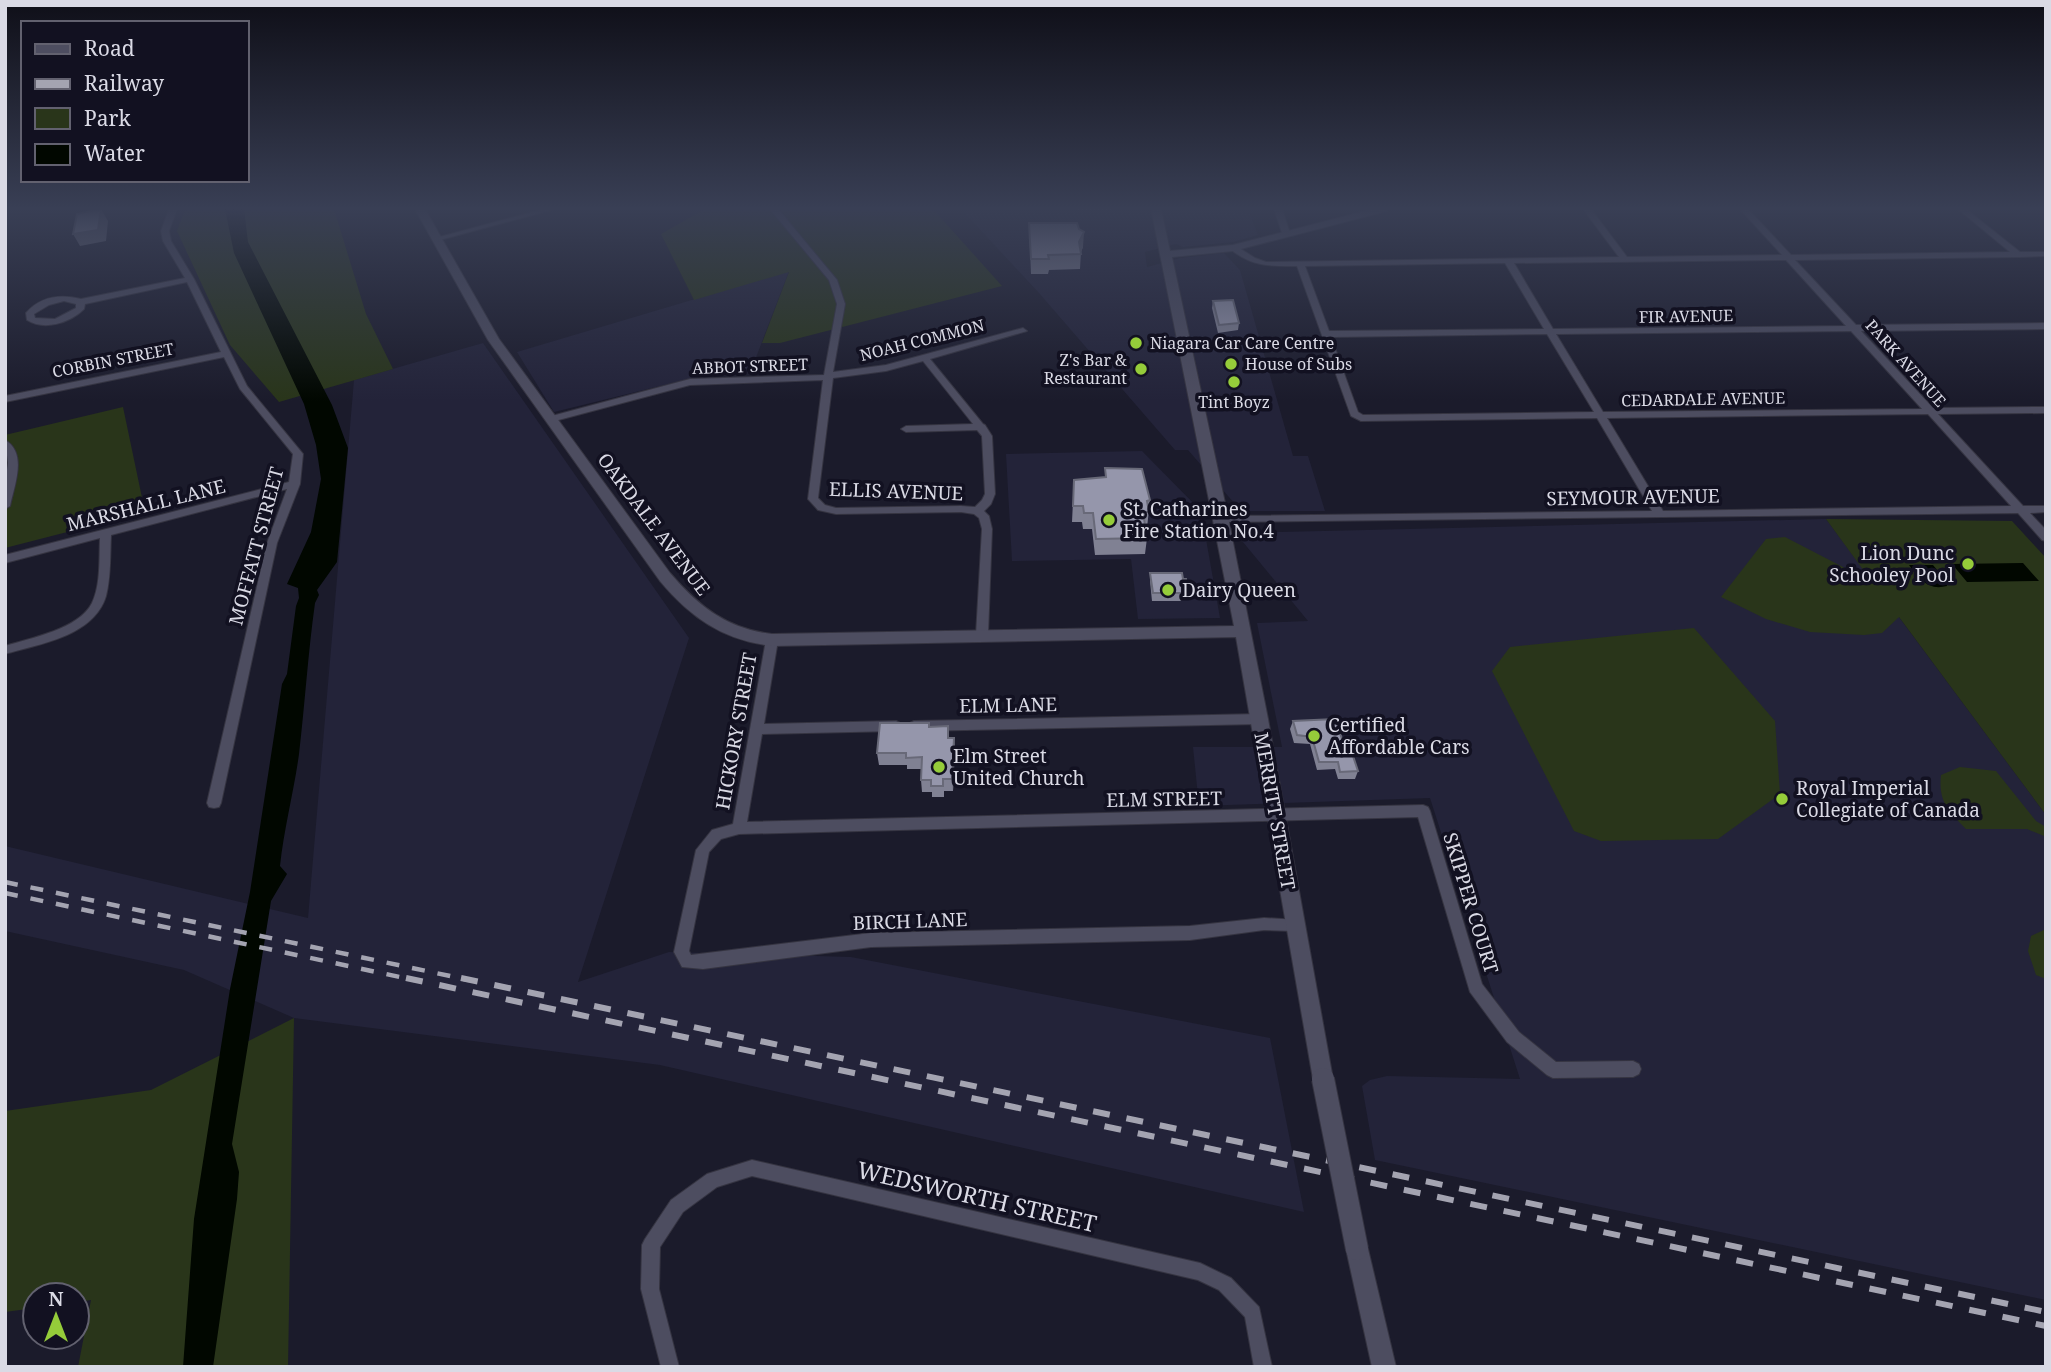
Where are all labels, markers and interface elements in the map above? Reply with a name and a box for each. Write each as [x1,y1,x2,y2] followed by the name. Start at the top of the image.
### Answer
[21,21,248,182] legend
[84,34,135,62] text: Road
[84,69,164,97] text: Railway
[84,104,131,132] text: Park
[84,139,145,167] text: Water
[1639,304,1733,328] street label: FIR AVENUE
[857,314,987,366] street label: NOAH COMMON
[1861,315,1951,411] street label: PARK AVENUE
[1150,332,1334,354] place label: Niagara Car Care Centre
[1128,335,1144,351] marker: Niagara Car Care Centre
[50,337,176,383] street label: CORBIN STREET
[1044,349,1127,389] place label: Z's Bar & Restaurant
[692,353,809,379] street label: ABBOT STREET
[1245,353,1352,375] place label: House of Subs
[1223,356,1239,372] marker: House of Subs
[1133,361,1149,377] marker: Z's Bar & Restaurant
[1226,374,1242,390] marker: Tint Boyz
[1621,387,1785,411] street label: CEDARDALE AVENUE
[1198,391,1270,413] place label: Tint Boyz
[592,447,716,601] street label: OAKDALE AVENUE
[222,464,290,628] street label: MOFFATT STREET
[64,473,228,537] street label: MARSHALL LANE
[828,476,964,506] street label: ELLIS AVENUE
[1546,482,1720,512] street label: SEYMOUR AVENUE
[1123,496,1274,544] place label: St. Catharines Fire Station No.4
[1101,512,1117,528] marker: St. Catharines Fire Station No.4
[1829,540,1954,588] place label: Lion Dunc Schooley Pool
[1960,556,1976,572] marker: Lion Dunc Schooley Pool
[1182,577,1296,603] place label: Dairy Queen
[1160,582,1176,598] marker: Dairy Queen
[709,650,763,811] street label: HICKORY STREET
[959,691,1057,719] street label: ELM LANE
[1328,712,1470,760] place label: Certified Affordable Cars
[1306,728,1322,744] marker: Certified Affordable Cars
[1248,730,1302,892] street label: MERRITT STREET
[953,743,1085,791] place label: Elm Street United Church
[931,759,947,775] marker: Elm Street United Church
[1796,775,1980,823] place label: Royal Imperial Collegiate of Canada
[1106,785,1222,813] street label: ELM STREET
[1774,791,1790,807] marker: Royal Imperial Collegiate of Canada
[1437,829,1505,977] street label: SKIPPER COURT
[852,906,968,936] street label: BIRCH LANE
[854,1153,1100,1239] street label: WEDSWORTH STREET
[21,1281,91,1351] north arrow
[49,1286,64,1312] text: N

